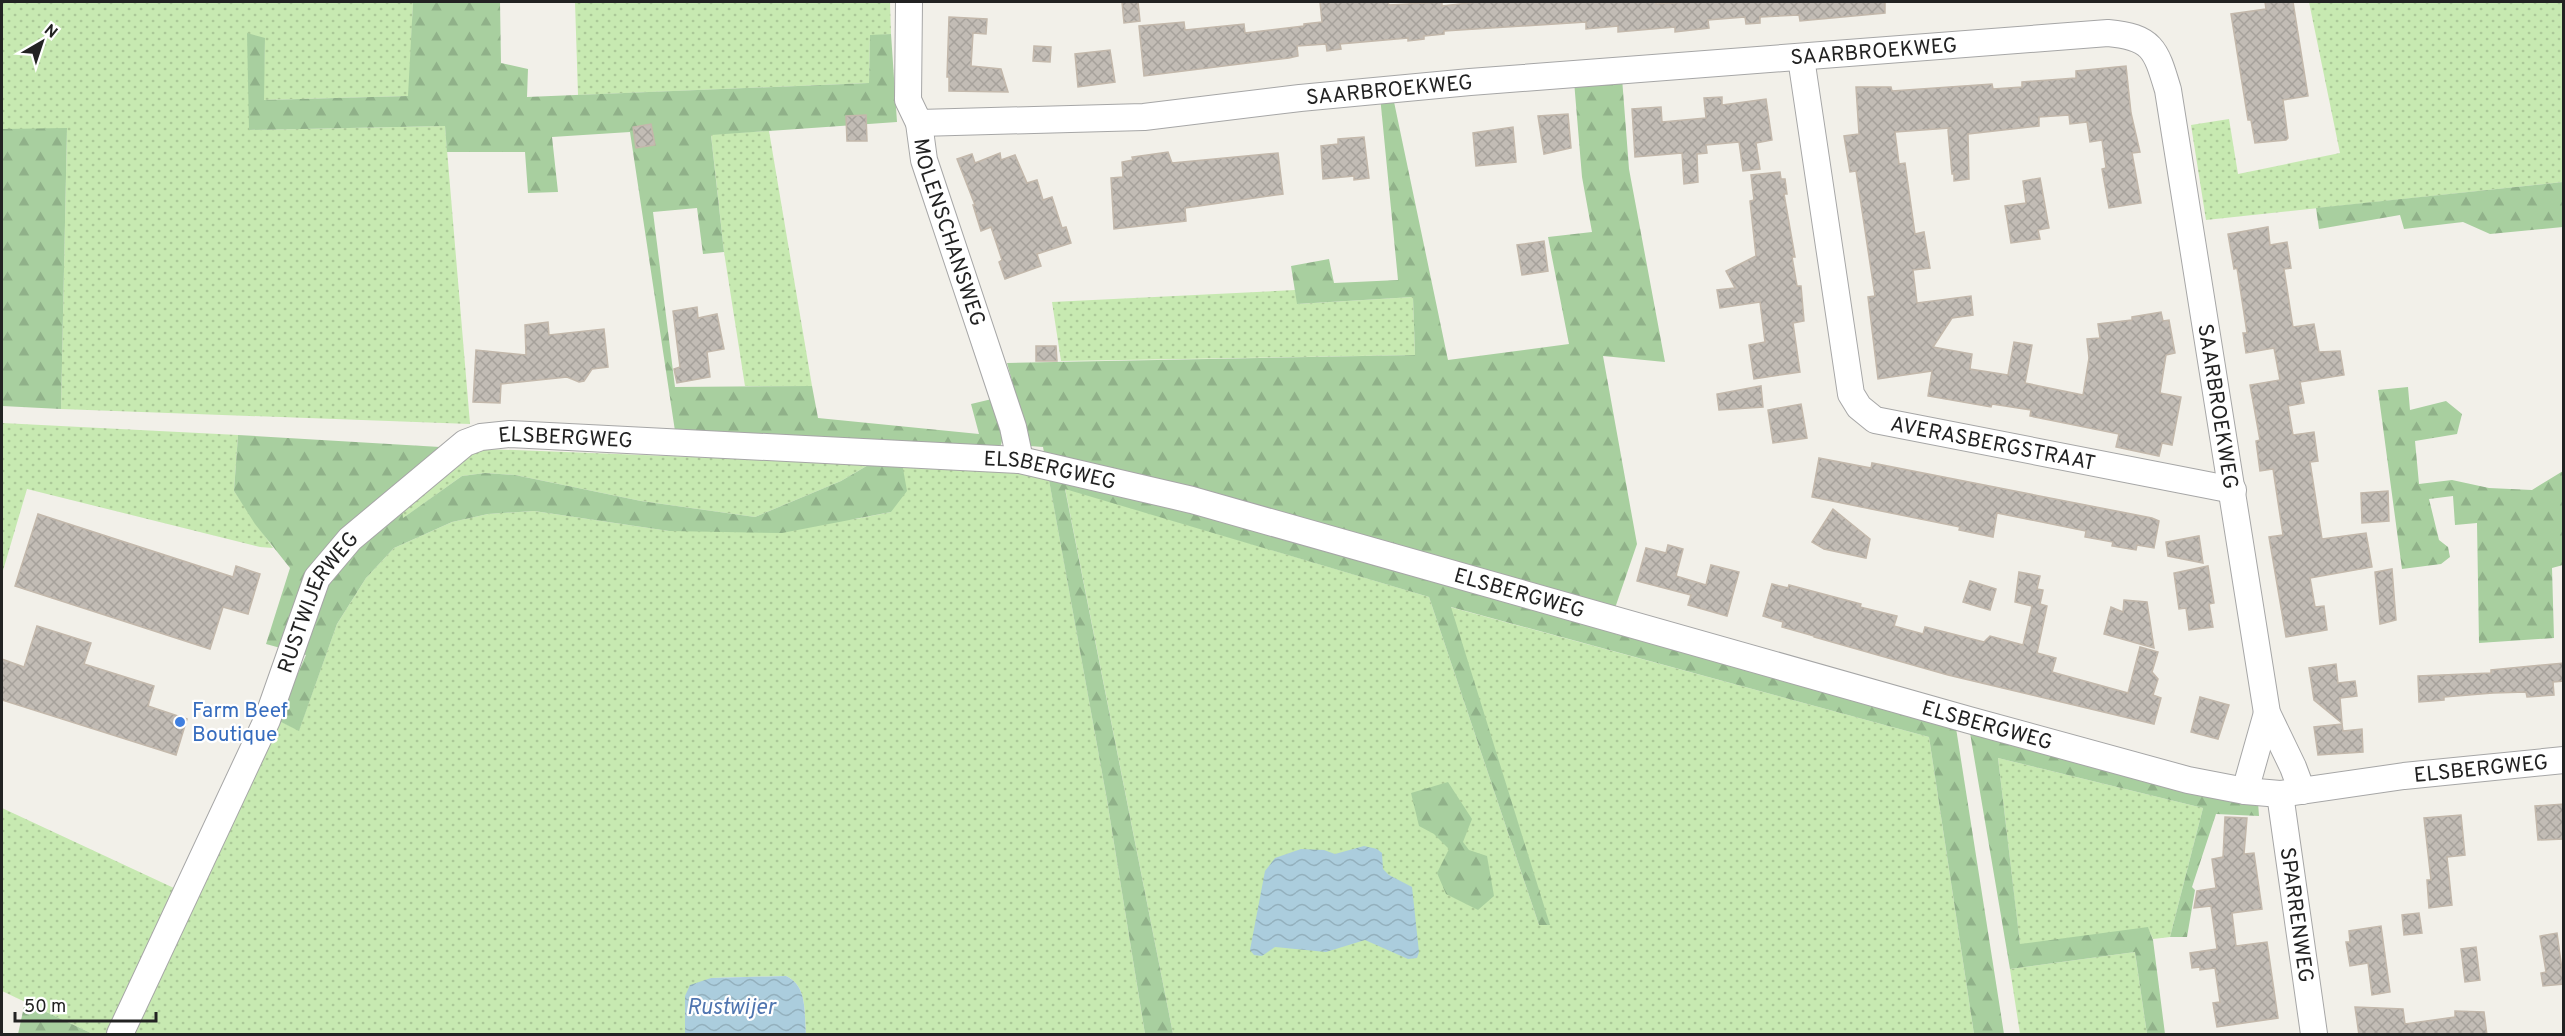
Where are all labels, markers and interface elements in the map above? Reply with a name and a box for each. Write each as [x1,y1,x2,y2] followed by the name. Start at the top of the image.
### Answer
[12,12,72,72] north arrow
[39,21,61,43] text: N
[1790,33,1958,72] street label: SAARBROEKWEG
[1305,70,1474,112] street label: SAARBROEKWEG
[906,137,990,330] street label: MOLENSCHANSWEG
[2190,322,2243,491] street label: SAARBROEKWEG
[1888,411,2098,478] street label: AVERASBERGSTRAAT
[497,422,633,455] street label: ELSBERGWEG
[983,446,1118,497] street label: ELSBERGWEG
[273,526,366,677] street label: RUSTWIJERWEG
[1451,563,1588,626] street label: ELSBERGWEG
[1918,695,2055,757] street label: ELSBERGWEG
[192,698,288,749] place label: Farm Beef Boutique
[173,715,187,729] marker: Farm Beef Boutique
[2413,750,2549,790] street label: ELSBERGWEG
[2273,846,2319,984] street label: SPARRENWEG
[15,985,156,1023] scale bar
[687,995,777,1022] water label: Rustwijer
[24,996,66,1019] text: 50 m

